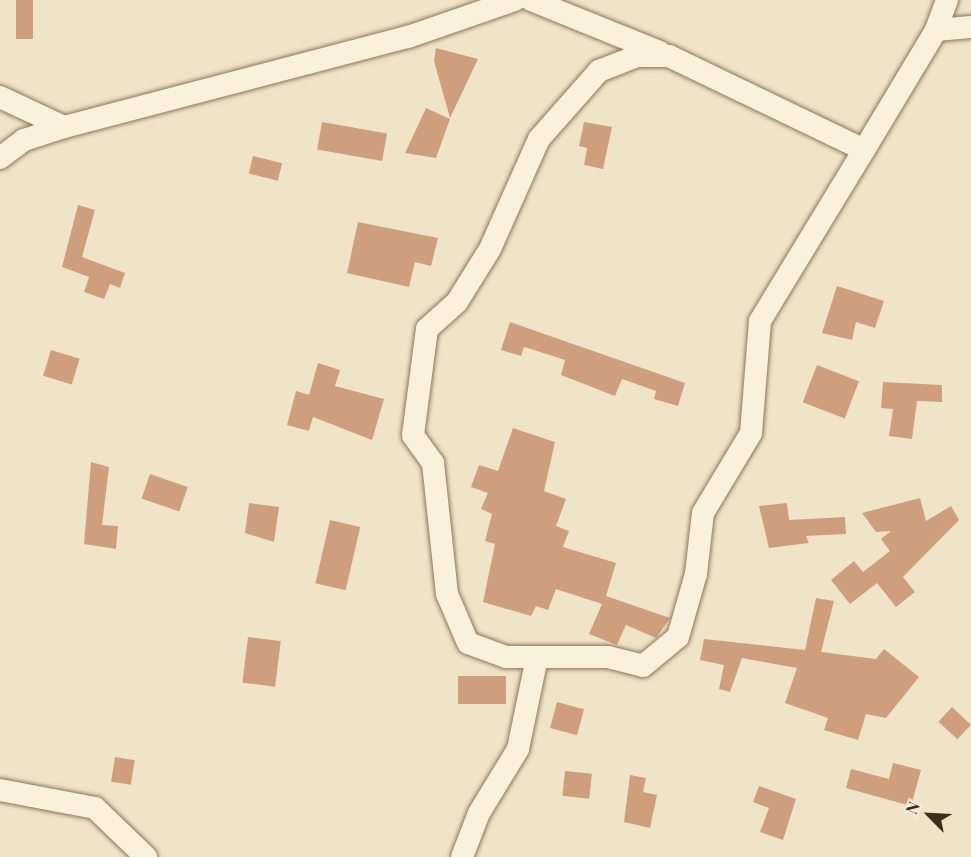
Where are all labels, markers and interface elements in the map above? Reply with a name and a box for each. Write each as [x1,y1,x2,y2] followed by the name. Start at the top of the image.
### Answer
[899,785,959,845] north arrow
[900,798,924,817] text: N

